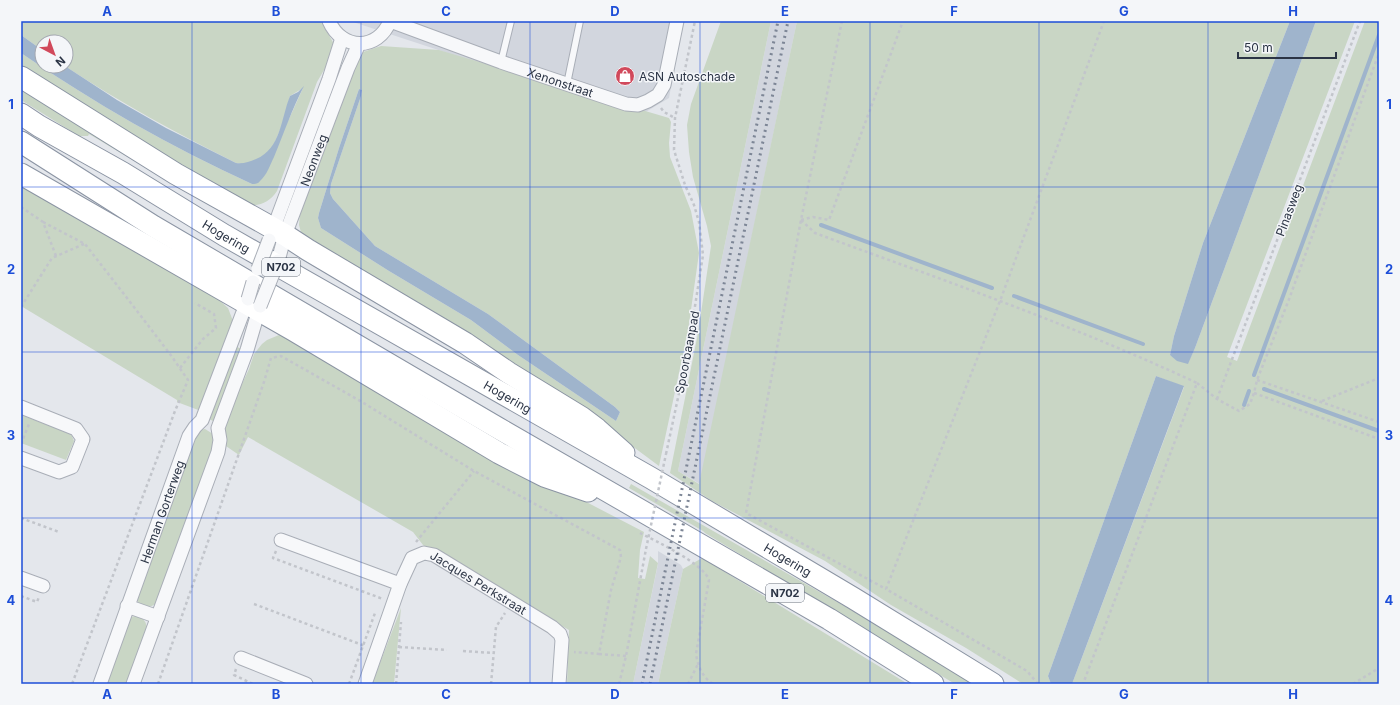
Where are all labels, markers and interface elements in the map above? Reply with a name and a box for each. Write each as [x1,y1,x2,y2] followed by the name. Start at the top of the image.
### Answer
[102,3,112,19] text: A
[272,3,281,19] text: B
[441,3,451,19] text: C
[610,3,620,19] text: D
[781,3,789,19] text: E
[950,3,958,19] text: F
[1119,3,1129,19] text: G
[1288,3,1298,19] text: H
[34,34,74,74] north arrow
[1238,34,1336,60] scale bar
[1244,40,1273,55] text: 50 m
[53,54,68,70] text: N
[526,64,595,100] street label: Xenonstraat
[614,65,636,87] shop icon: ASN Autoschade
[639,69,735,84] place label: ASN Autoschade
[8,96,14,112] text: 1
[1386,96,1392,112] text: 1
[297,132,330,188] street label: Neonweg
[1272,182,1306,238] street label: Pinasweg
[200,216,253,256] street label: Hogering
[262,258,300,276] road number: N702
[7,261,15,277] text: 2
[1385,261,1393,277] text: 2
[672,309,702,395] street label: Spoorbaanpad
[481,377,534,416] street label: Hogering
[7,427,15,443] text: 3
[1385,427,1393,443] text: 3
[136,458,187,565] street label: Herman Gorterweg
[762,539,814,579] street label: Hogering
[428,547,529,617] street label: Jacques Perkstraat
[766,584,804,602] road number: N702
[7,592,16,608] text: 4
[1385,592,1394,608] text: 4
[102,686,112,702] text: A
[272,686,281,702] text: B
[441,686,451,702] text: C
[610,686,620,702] text: D
[781,686,789,702] text: E
[950,686,958,702] text: F
[1119,686,1129,702] text: G
[1288,686,1298,702] text: H

